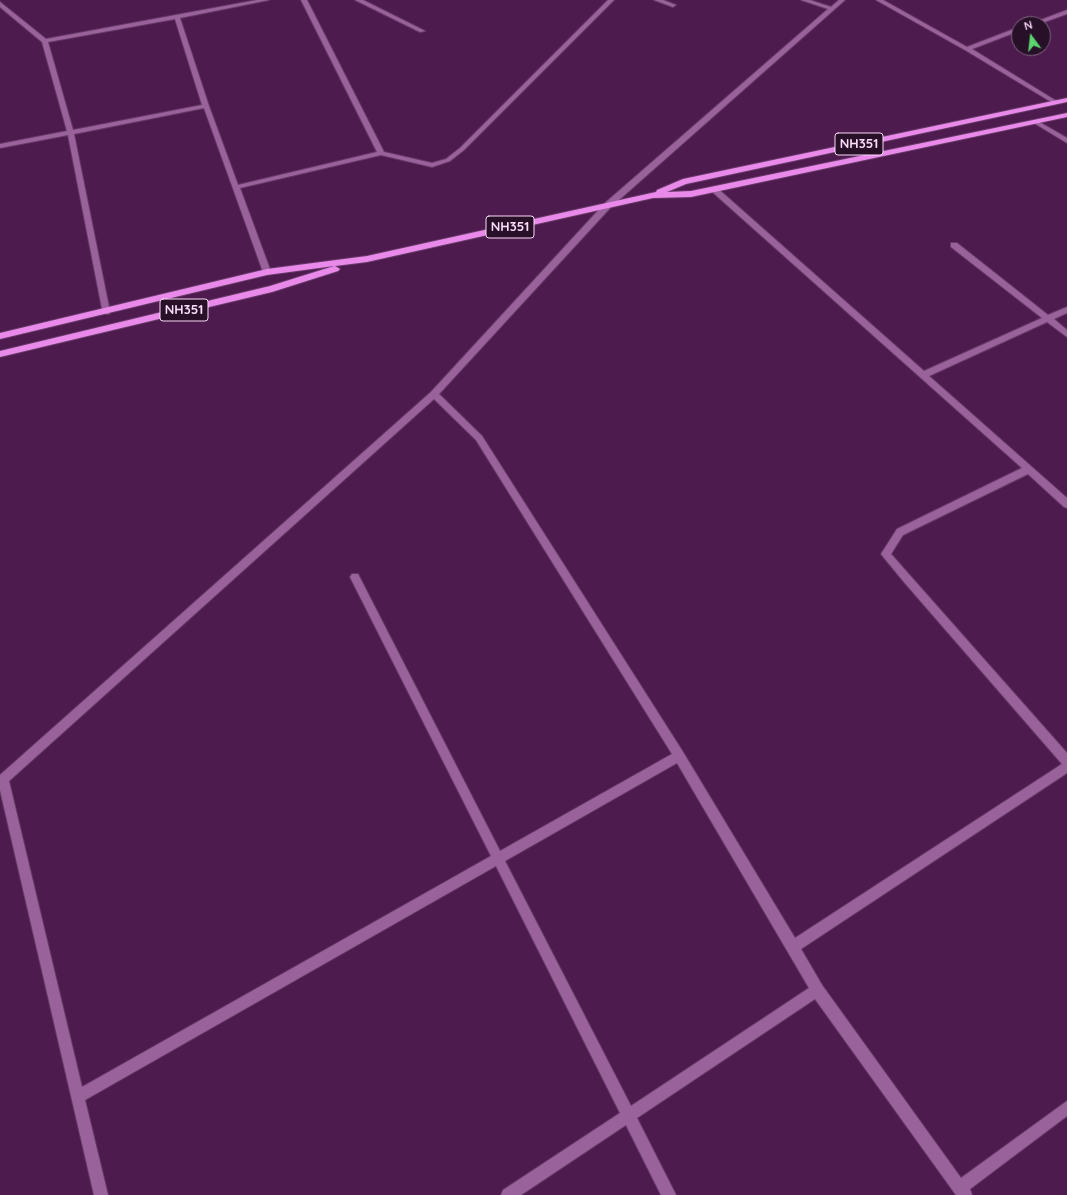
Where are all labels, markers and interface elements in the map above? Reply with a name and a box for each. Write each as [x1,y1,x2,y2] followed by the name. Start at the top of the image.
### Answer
[1011,16,1051,56] north arrow
[1022,18,1034,33] text: N
[835,133,883,155] road number: NH351
[486,216,534,238] road number: NH351
[160,299,208,321] road number: NH351

